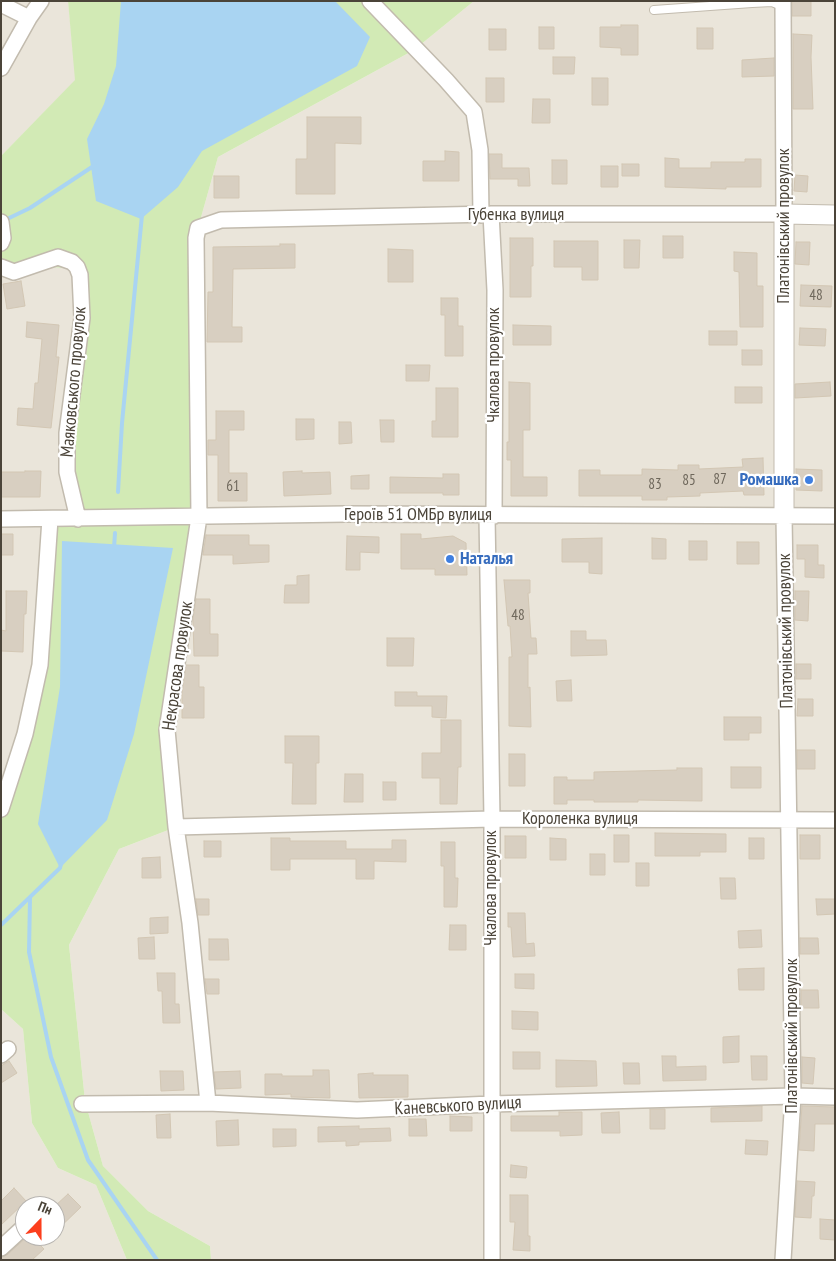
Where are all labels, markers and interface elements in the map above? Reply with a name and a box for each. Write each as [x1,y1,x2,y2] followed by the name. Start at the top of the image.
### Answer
[773,148,795,304] street label: Платонівський провулок
[468,204,564,226] street label: Губенка вулиця
[809,287,823,305] house number: 48
[57,306,91,458] street label: Маяковського провулок
[483,307,505,423] street label: Чкалова провулок
[739,469,799,491] place label: Ромашка
[713,471,727,489] house number: 87
[682,472,696,490] house number: 85
[803,474,815,486] marker: Ромашка
[648,476,662,494] house number: 83
[226,478,240,496] house number: 61
[344,504,492,526] street label: Героїв 51 ОМБр вулиця
[460,548,513,570] place label: Наталья
[444,553,456,565] marker: Наталья
[774,553,798,709] street label: Платонівський провулок
[158,600,198,732] street label: Некрасова провулок
[511,607,525,625] house number: 48
[522,808,638,830] street label: Короленка вулиця
[480,830,502,946] street label: Чкалова провулок
[781,958,803,1114] street label: Платонівський провулок
[394,1092,522,1120] street label: Каневського вулиця
[15,1196,65,1246] north arrow
[36,1197,55,1219] text: Пн

